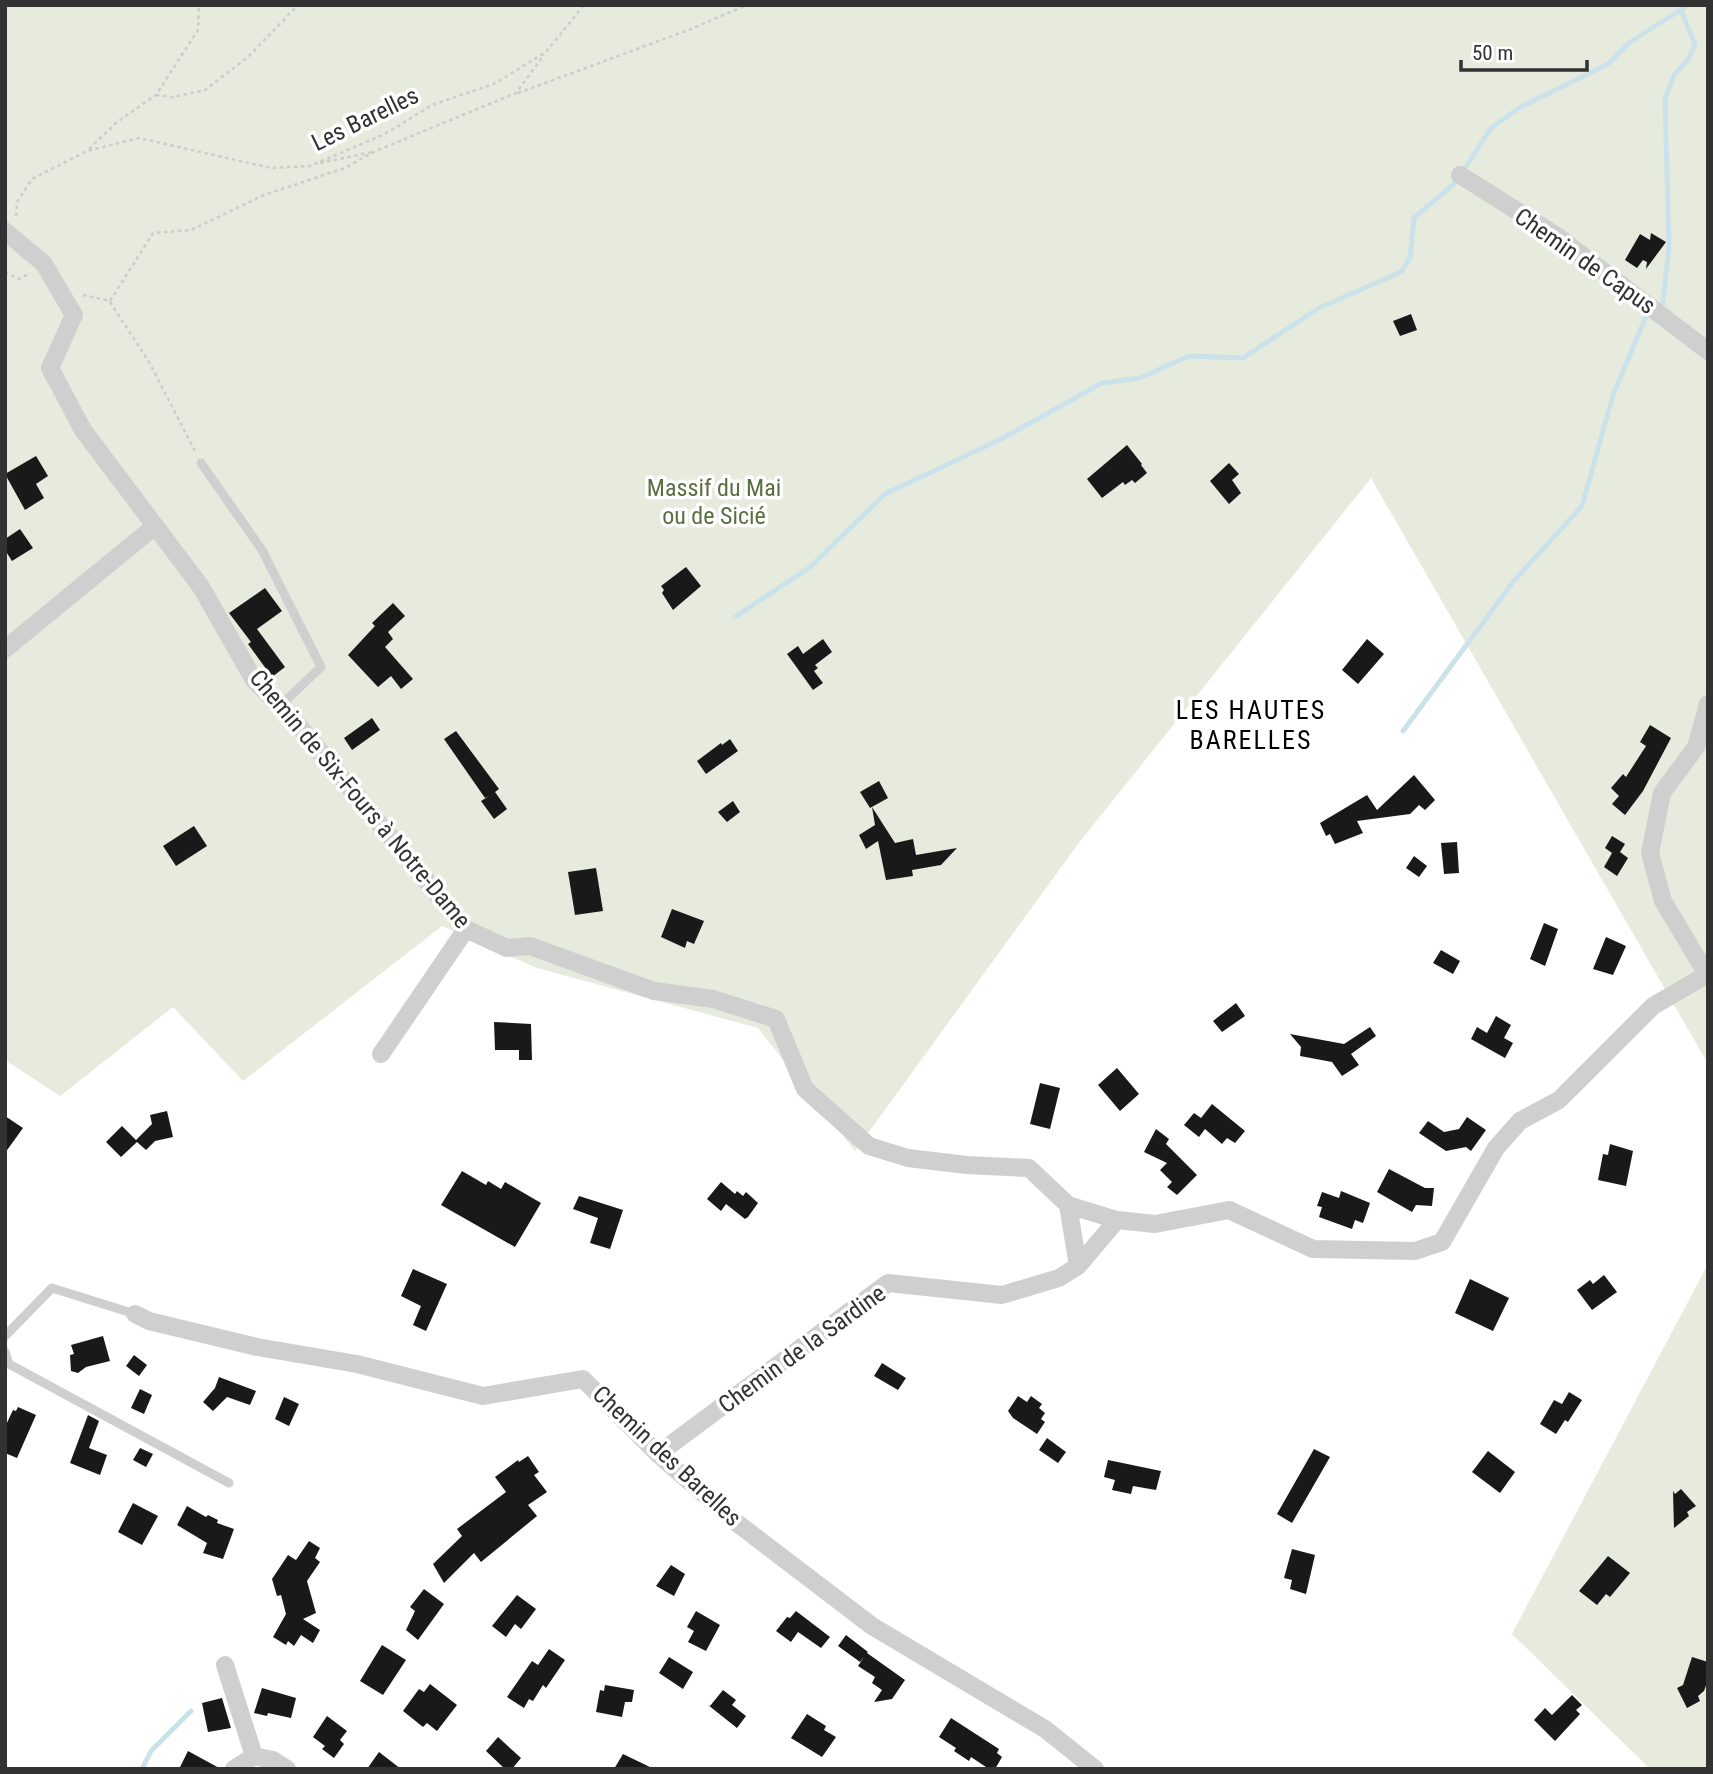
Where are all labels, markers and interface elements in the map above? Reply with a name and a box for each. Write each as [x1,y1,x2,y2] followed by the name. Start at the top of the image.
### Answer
[1461,28,1587,72] scale bar
[1472,41,1513,65] text: 50 m
[307,81,423,157] street label: Les Barelles
[1509,202,1661,320] street label: Chemin de Capus
[647,474,781,530] park label: Massif du Mai ou de Sicié
[244,664,476,934] street label: Chemin de Six-Fours à Notre-Dame
[1176,695,1326,755] district label: LES HAUTES BARELLES
[713,1279,891,1419] street label: Chemin de la Sardine
[587,1380,747,1532] street label: Chemin des Barelles

